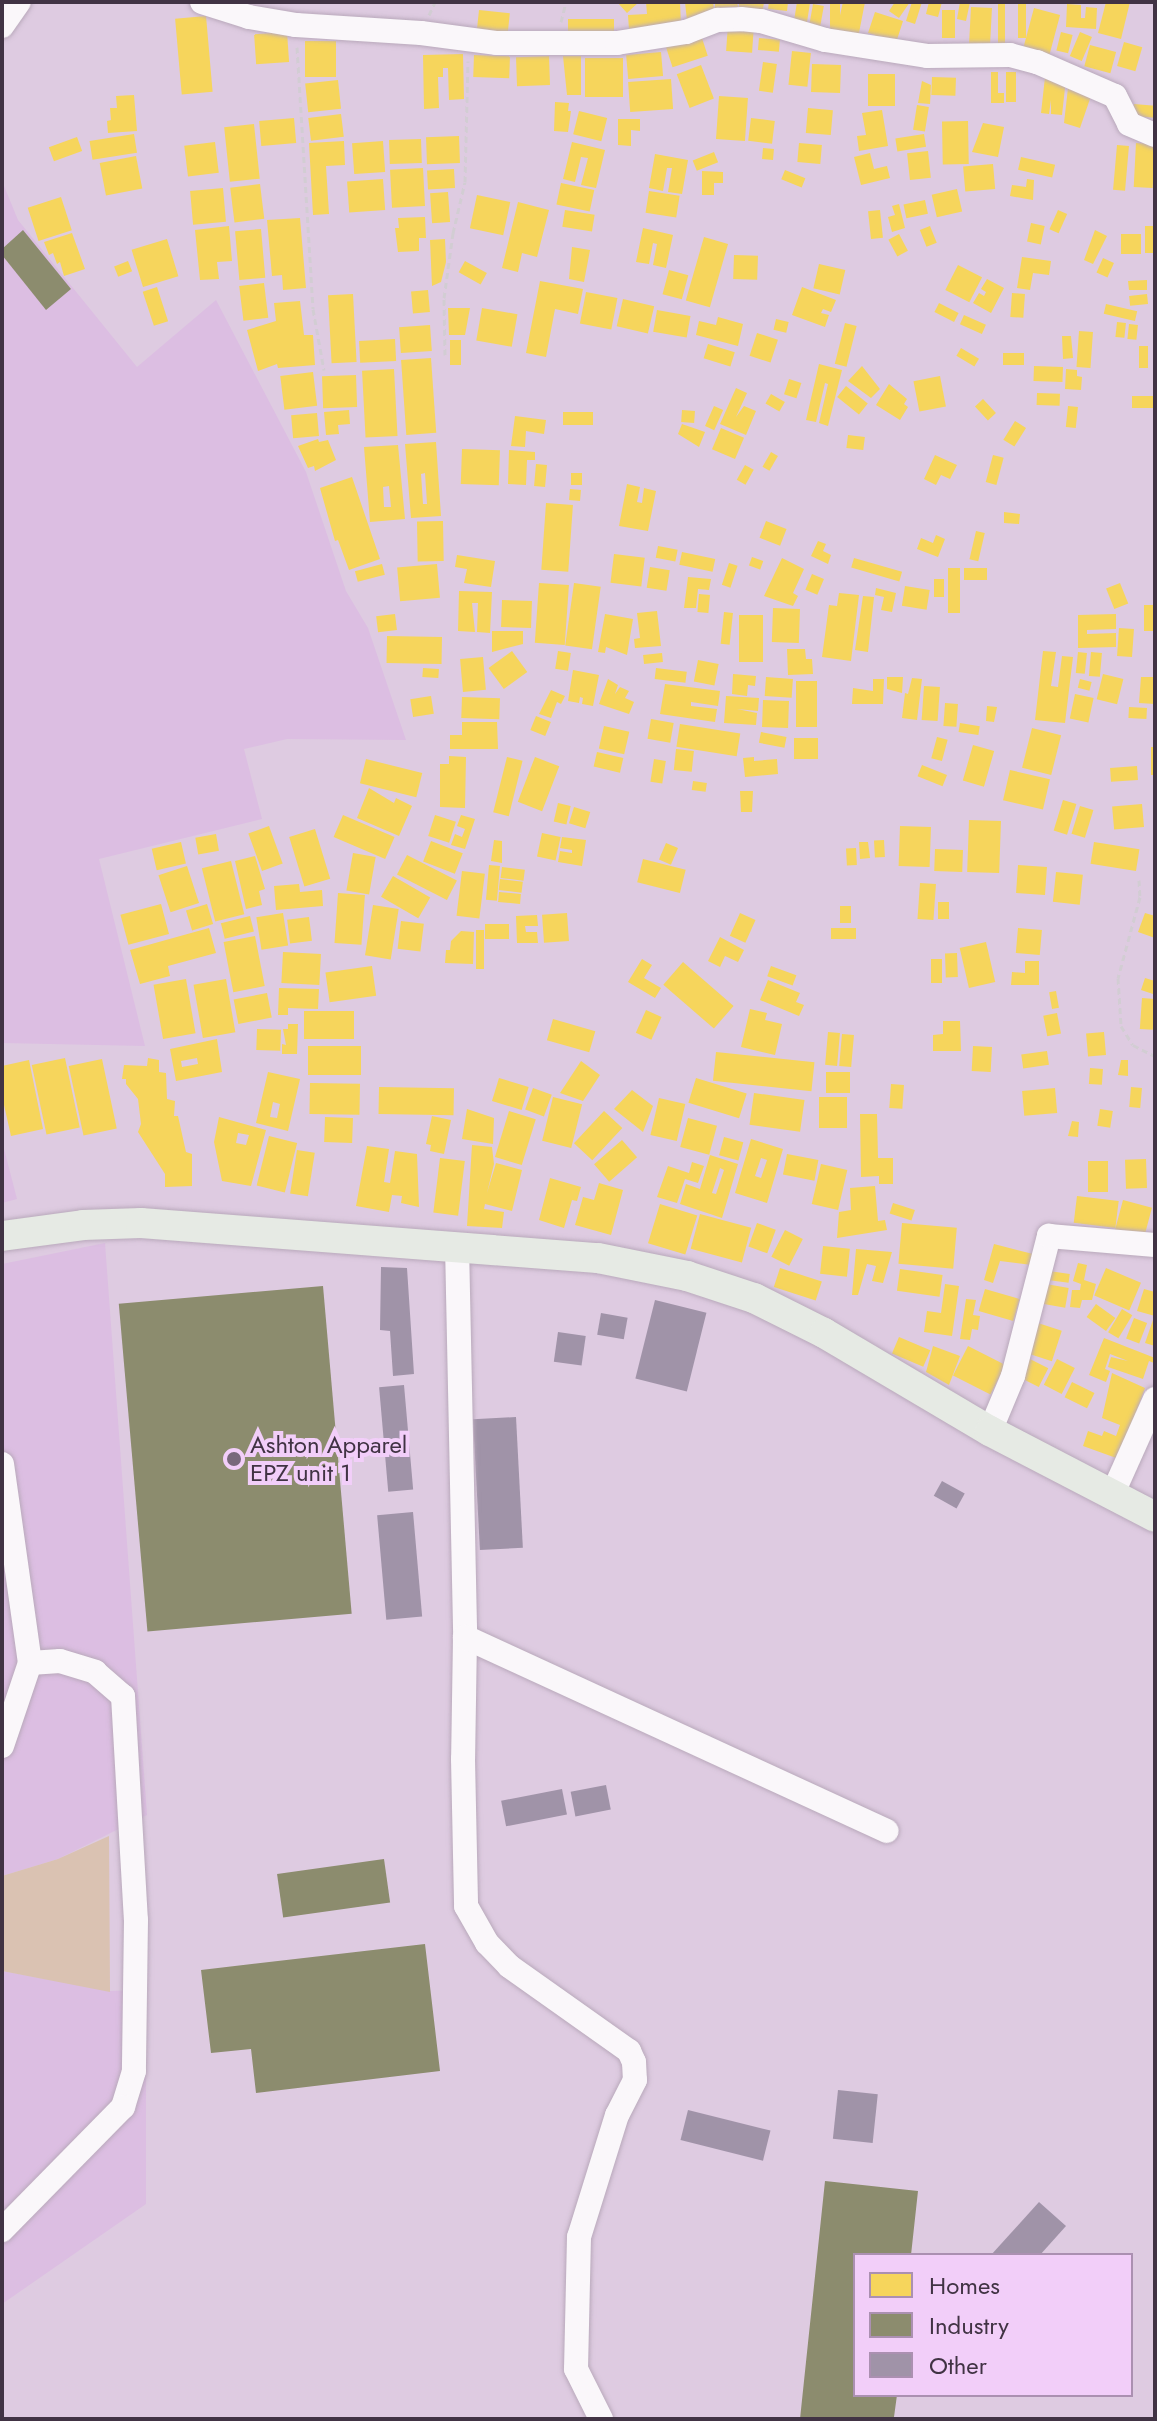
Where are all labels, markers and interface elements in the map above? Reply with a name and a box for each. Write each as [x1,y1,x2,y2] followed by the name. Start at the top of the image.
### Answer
[250,1431,407,1487] place label: Ashton Apparel EPZ unit 1
[225,1450,243,1468] marker: Ashton Apparel EPZ unit 1
[853,2253,1133,2397] legend
[929,2268,1000,2303] text: Homes
[929,2308,1009,2343] text: Industry
[929,2348,987,2383] text: Other

